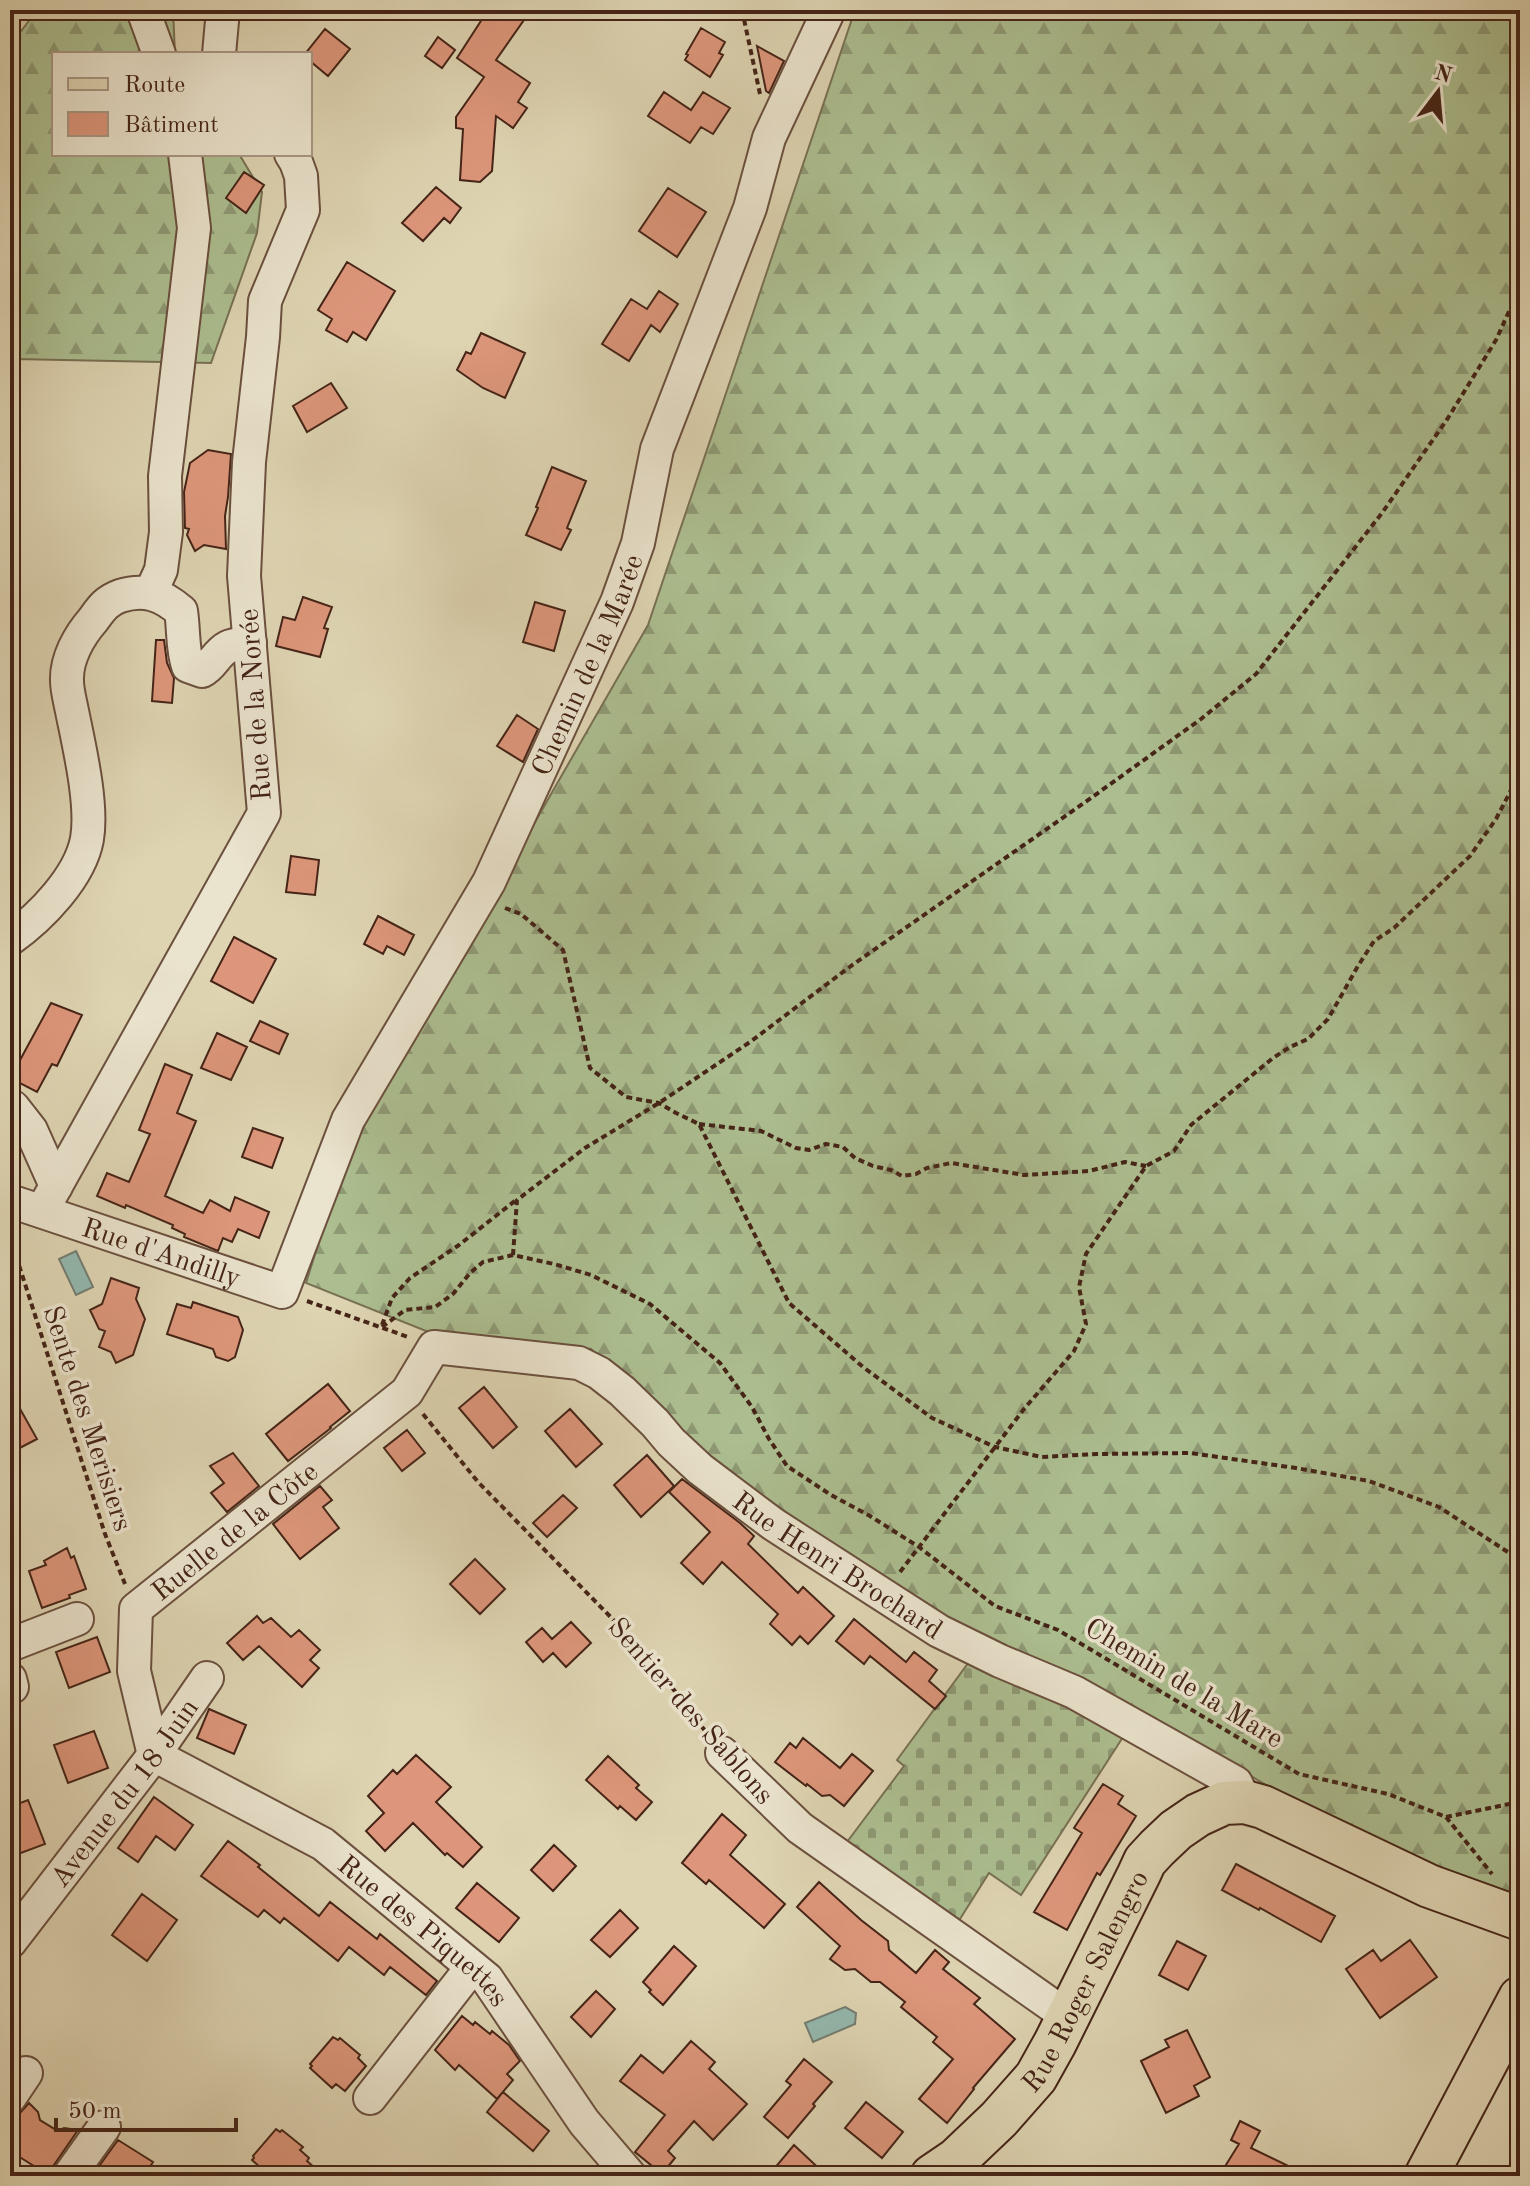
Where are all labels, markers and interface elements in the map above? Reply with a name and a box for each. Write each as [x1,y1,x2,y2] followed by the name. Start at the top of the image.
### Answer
[52,52,312,156] legend
[1398,52,1478,132] north arrow
[1432,62,1454,88] text: N
[124,74,185,98] text: Route
[124,114,219,138] text: Bâtiment
[528,551,650,781] street label: Chemin de la Marée
[236,608,278,802] street label: Rue de la Norée
[78,1215,244,1294] street label: Rue d'Andilly
[37,1303,136,1535] street label: Sente des Merisiers
[148,1458,324,1607] street label: Ruelle de la Côte
[726,1488,946,1646] street label: Rue Henri Brochard
[602,1613,778,1810] street label: Sentier des Sablons
[1079,1614,1287,1755] street label: Chemin de la Mare
[47,1695,205,1893] street label: Avenue du 18 Juin
[331,1851,512,2012] street label: Rue des Piquettes
[1018,1867,1155,2099] street label: Rue Roger Salengro
[56,2082,236,2132] scale bar
[68,2100,122,2124] text: 50 m

